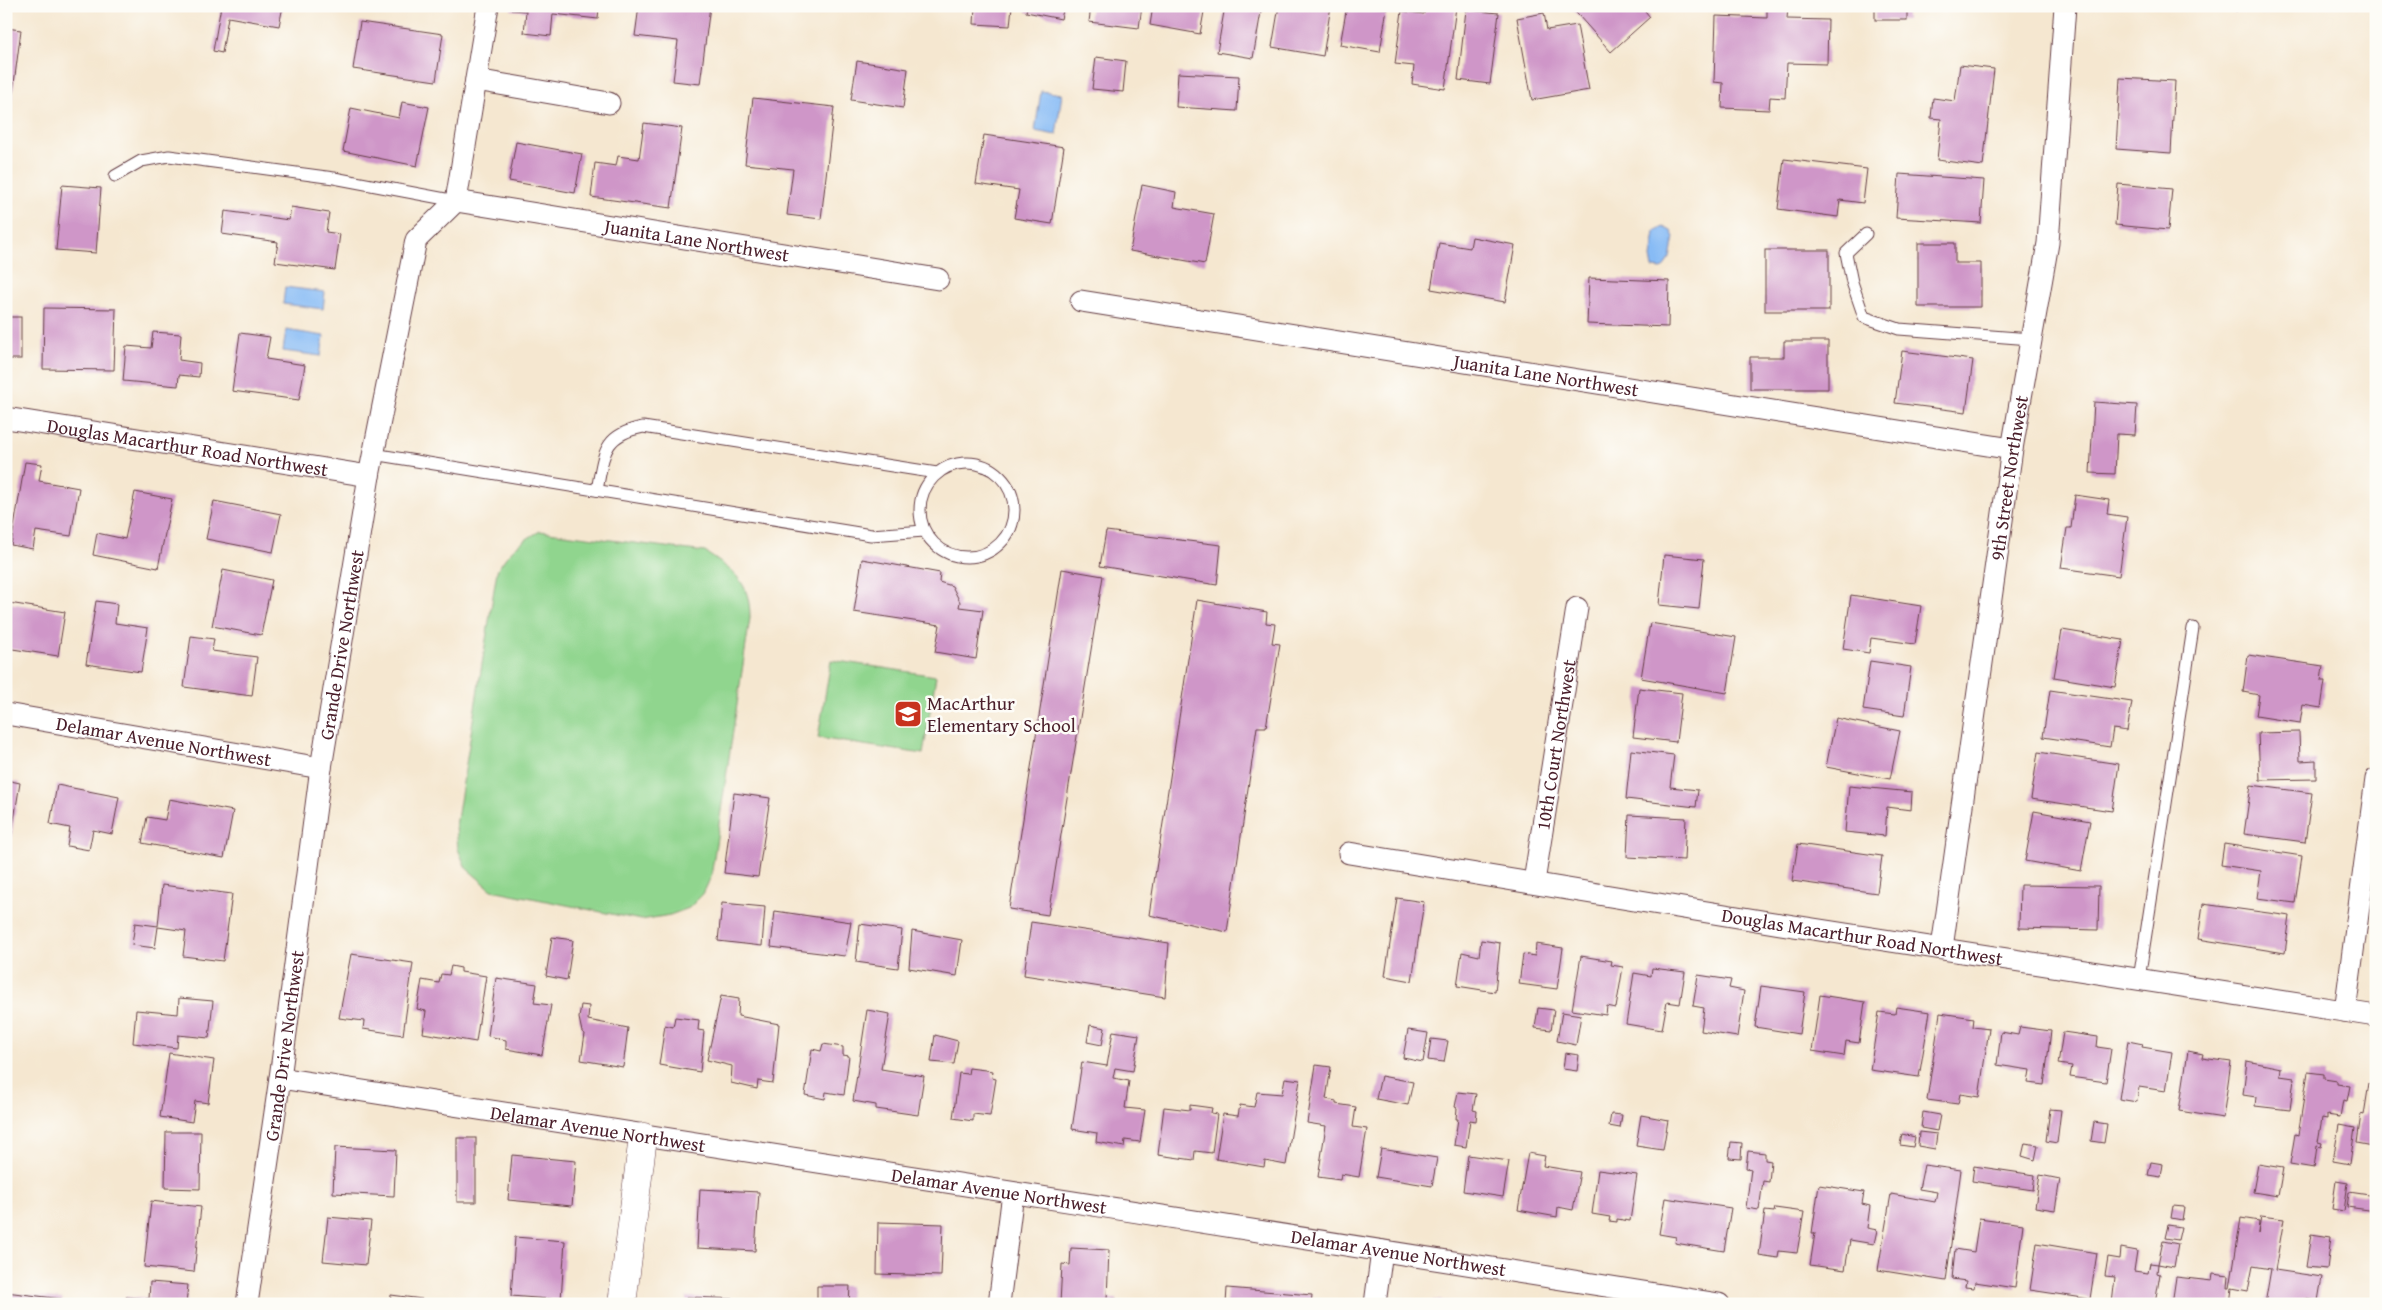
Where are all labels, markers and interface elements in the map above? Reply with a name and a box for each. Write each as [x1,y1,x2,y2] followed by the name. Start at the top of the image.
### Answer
[600,211,792,269] street label: Juanita Lane Northwest
[1450,346,1641,403] street label: Juanita Lane Northwest
[1983,393,2035,562] street label: 9th Street Northwest
[45,411,331,483] street label: Douglas Macarthur Road Northwest
[312,547,371,742] street label: Grande Drive Northwest
[1528,657,1583,832] street label: 10th Court Northwest
[927,689,1076,739] place label: MacArthur Elementary School
[893,699,923,729] school or university icon: MacArthur Elementary School
[54,709,274,773] street label: Delamar Avenue Northwest
[1720,901,2005,972] street label: Douglas Macarthur Road Northwest
[257,948,311,1143] street label: Grande Drive Northwest
[488,1098,708,1159] street label: Delamar Avenue Northwest
[890,1160,1109,1221] street label: Delamar Avenue Northwest
[1289,1222,1508,1283] street label: Delamar Avenue Northwest

